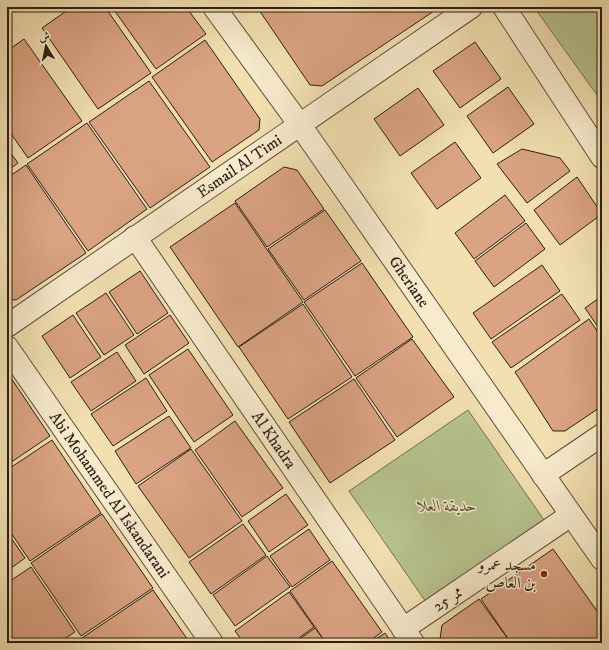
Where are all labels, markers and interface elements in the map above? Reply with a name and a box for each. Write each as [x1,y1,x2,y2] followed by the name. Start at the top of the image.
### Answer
[26,26,66,66] north arrow
[38,29,51,45] text: ش
[193,130,286,202] street label: Esmail Al Timi
[384,252,434,312] street label: Gheriane
[247,407,301,473] street label: Al Khadra
[45,408,174,582] street label: Abi Mohammed Al Iskandarani
[416,496,477,516] park label: حديقة العلا
[476,555,536,593] place label: مسجد عمرو بن العاص
[539,569,549,579] marker: مسجد عمرو بن العاص
[429,582,467,616] street label: ممر 25

